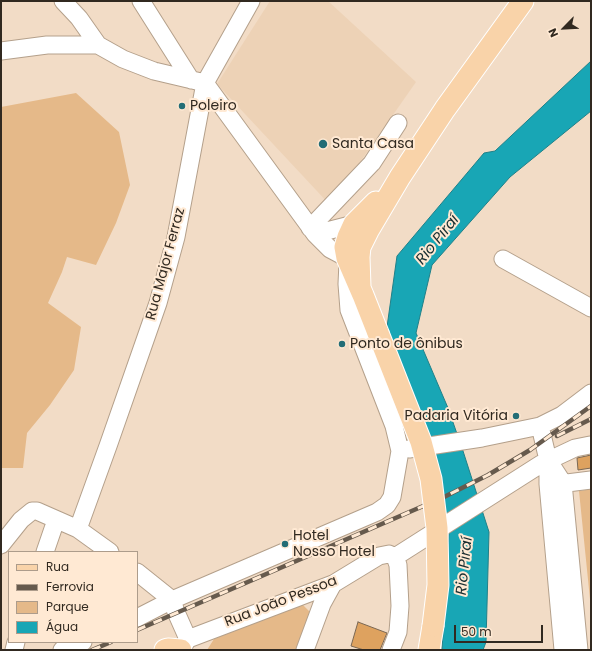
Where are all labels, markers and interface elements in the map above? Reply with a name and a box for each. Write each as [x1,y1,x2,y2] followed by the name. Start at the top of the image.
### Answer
[544,8,584,48] north arrow
[544,26,562,40] text: N
[190,98,237,114] place label: Poleiro
[177,101,187,111] marker: Poleiro
[332,136,414,152] place label: Santa Casa
[317,138,329,150] marker: Santa Casa
[143,206,189,322] street label: Rua Major Ferraz
[413,212,463,268] water label: Rio Piraí
[350,336,463,352] place label: Ponto de ônibus
[337,339,347,349] marker: Ponto de ônibus
[405,408,508,424] place label: Padaria Vitória
[511,411,521,421] marker: Padaria Vitória
[293,528,375,560] place label: Hotel Nosso Hotel
[453,536,477,596] water label: Rio Piraí
[280,539,290,549] marker: Hotel Nosso Hotel
[8,551,138,643] legend
[46,558,69,575] text: Rua
[222,573,340,631] street label: Rua João Pessoa
[46,578,94,595] text: Ferrovia
[46,598,89,615] text: Parque
[456,617,545,643] scale bar
[46,618,78,635] text: Água
[461,623,492,640] text: 50 m

